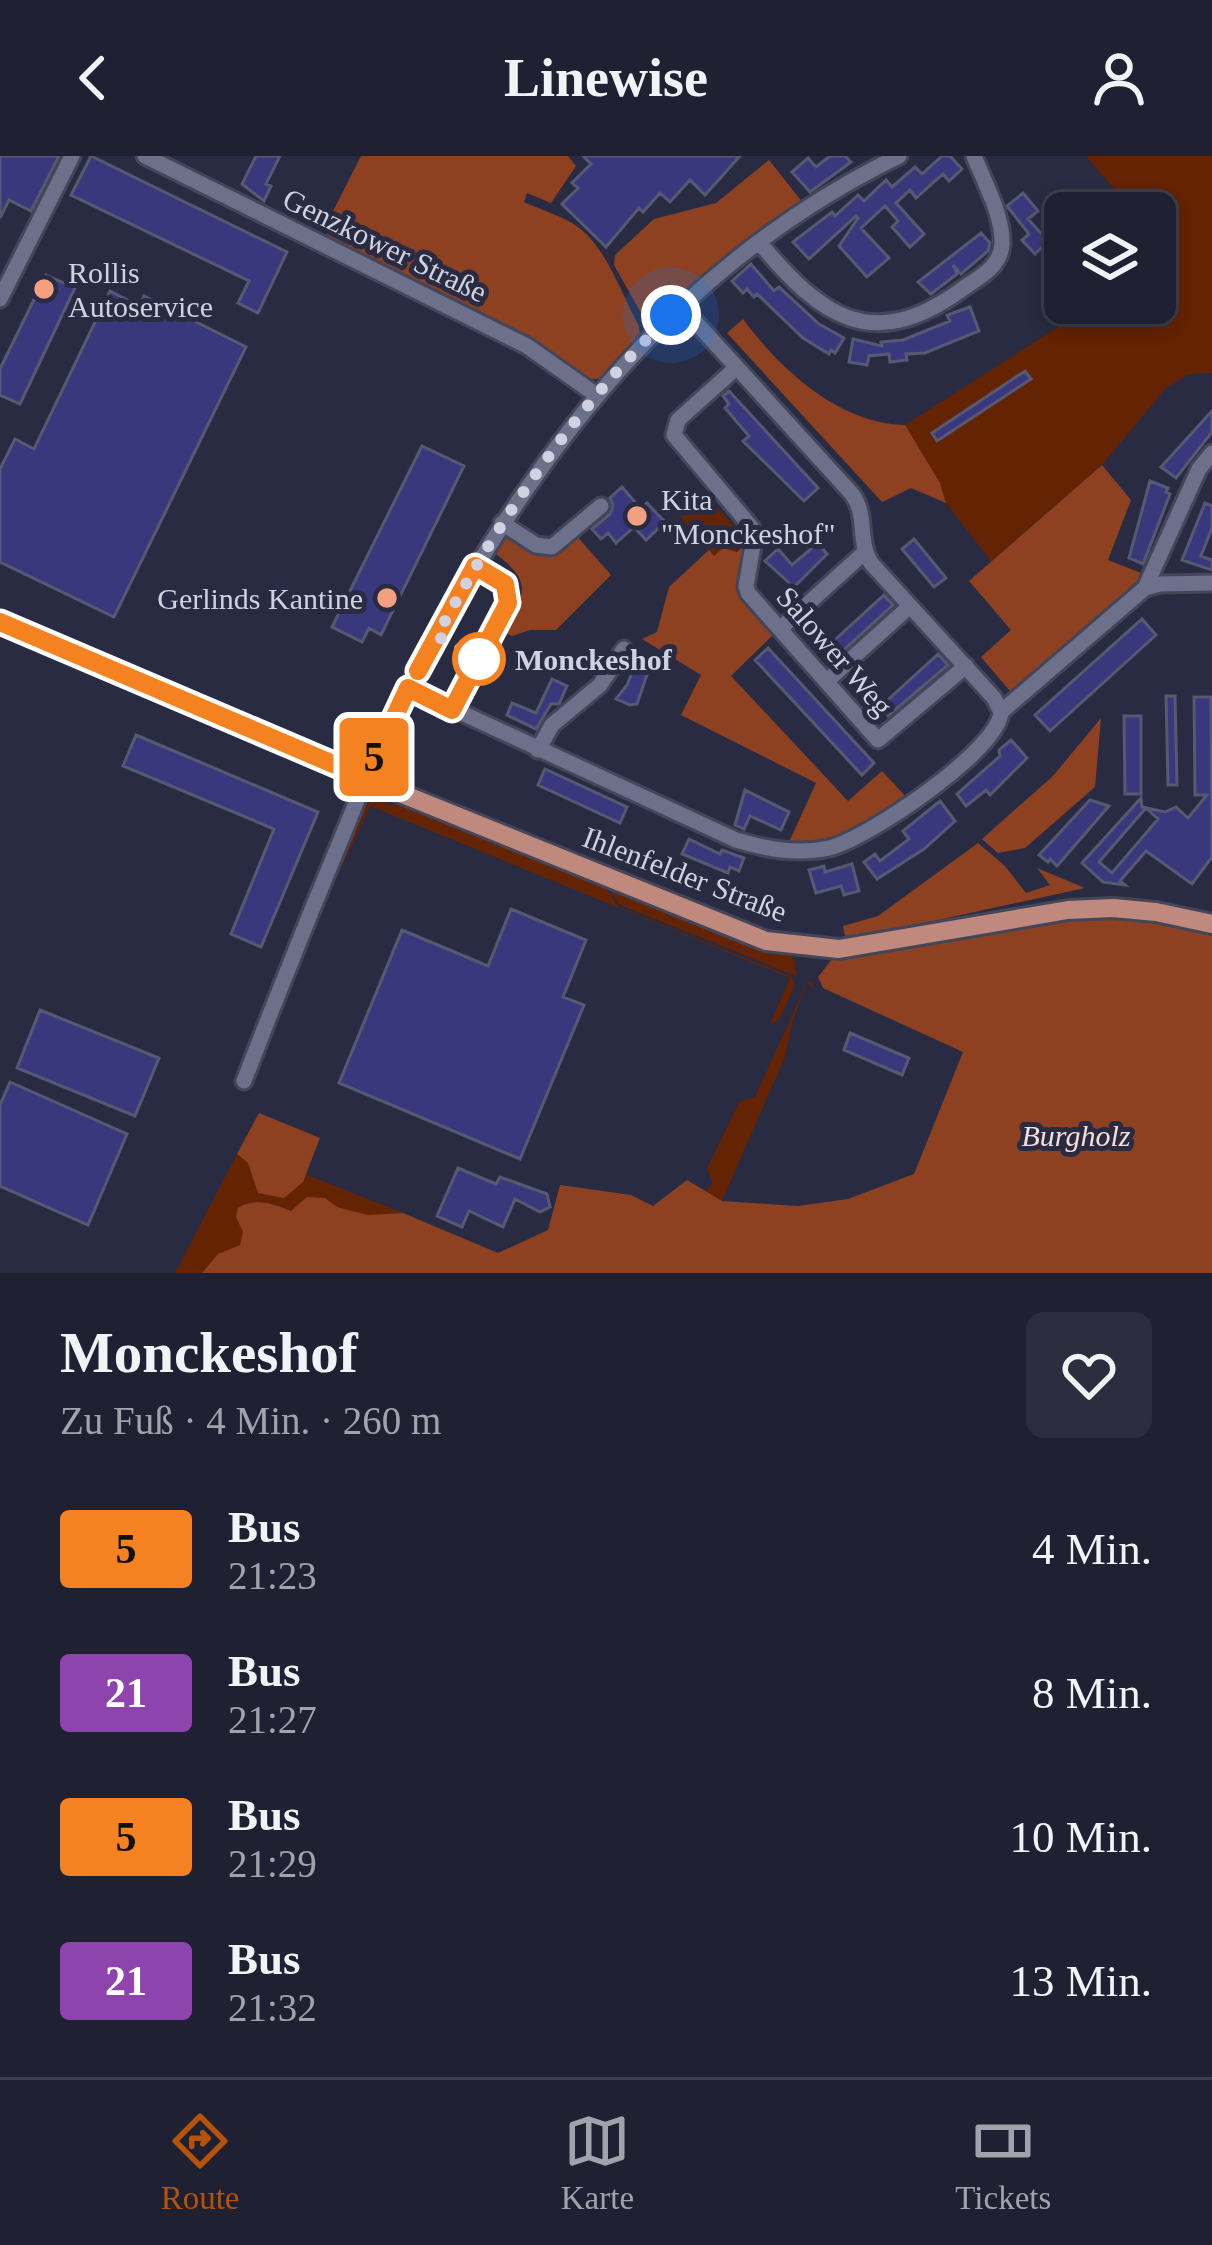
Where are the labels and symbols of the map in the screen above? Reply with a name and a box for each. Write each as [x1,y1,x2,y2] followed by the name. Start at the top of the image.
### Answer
[278,181,492,309] street label: Genzkower Straße
[68,256,213,323] place label: Rollis Autoservice
[31,276,57,302] marker: Rollis Autoservice
[641,285,701,345] your location
[661,483,835,550] place label: Kita "Monckeshof"
[624,503,650,529] marker: Kita "Monckeshof"
[770,580,900,722] street label: Salower Weg
[157,582,363,615] place label: Gerlinds Kantine
[374,585,400,611] marker: Gerlinds Kantine
[454,634,504,684] marker: Monckeshof
[515,643,673,676] place label: Monckeshof
[335,718,413,796] line badge: 5
[578,820,792,928] street label: Ihlenfelder Straße
[1022,1119,1131,1152] park label: Burgholz

